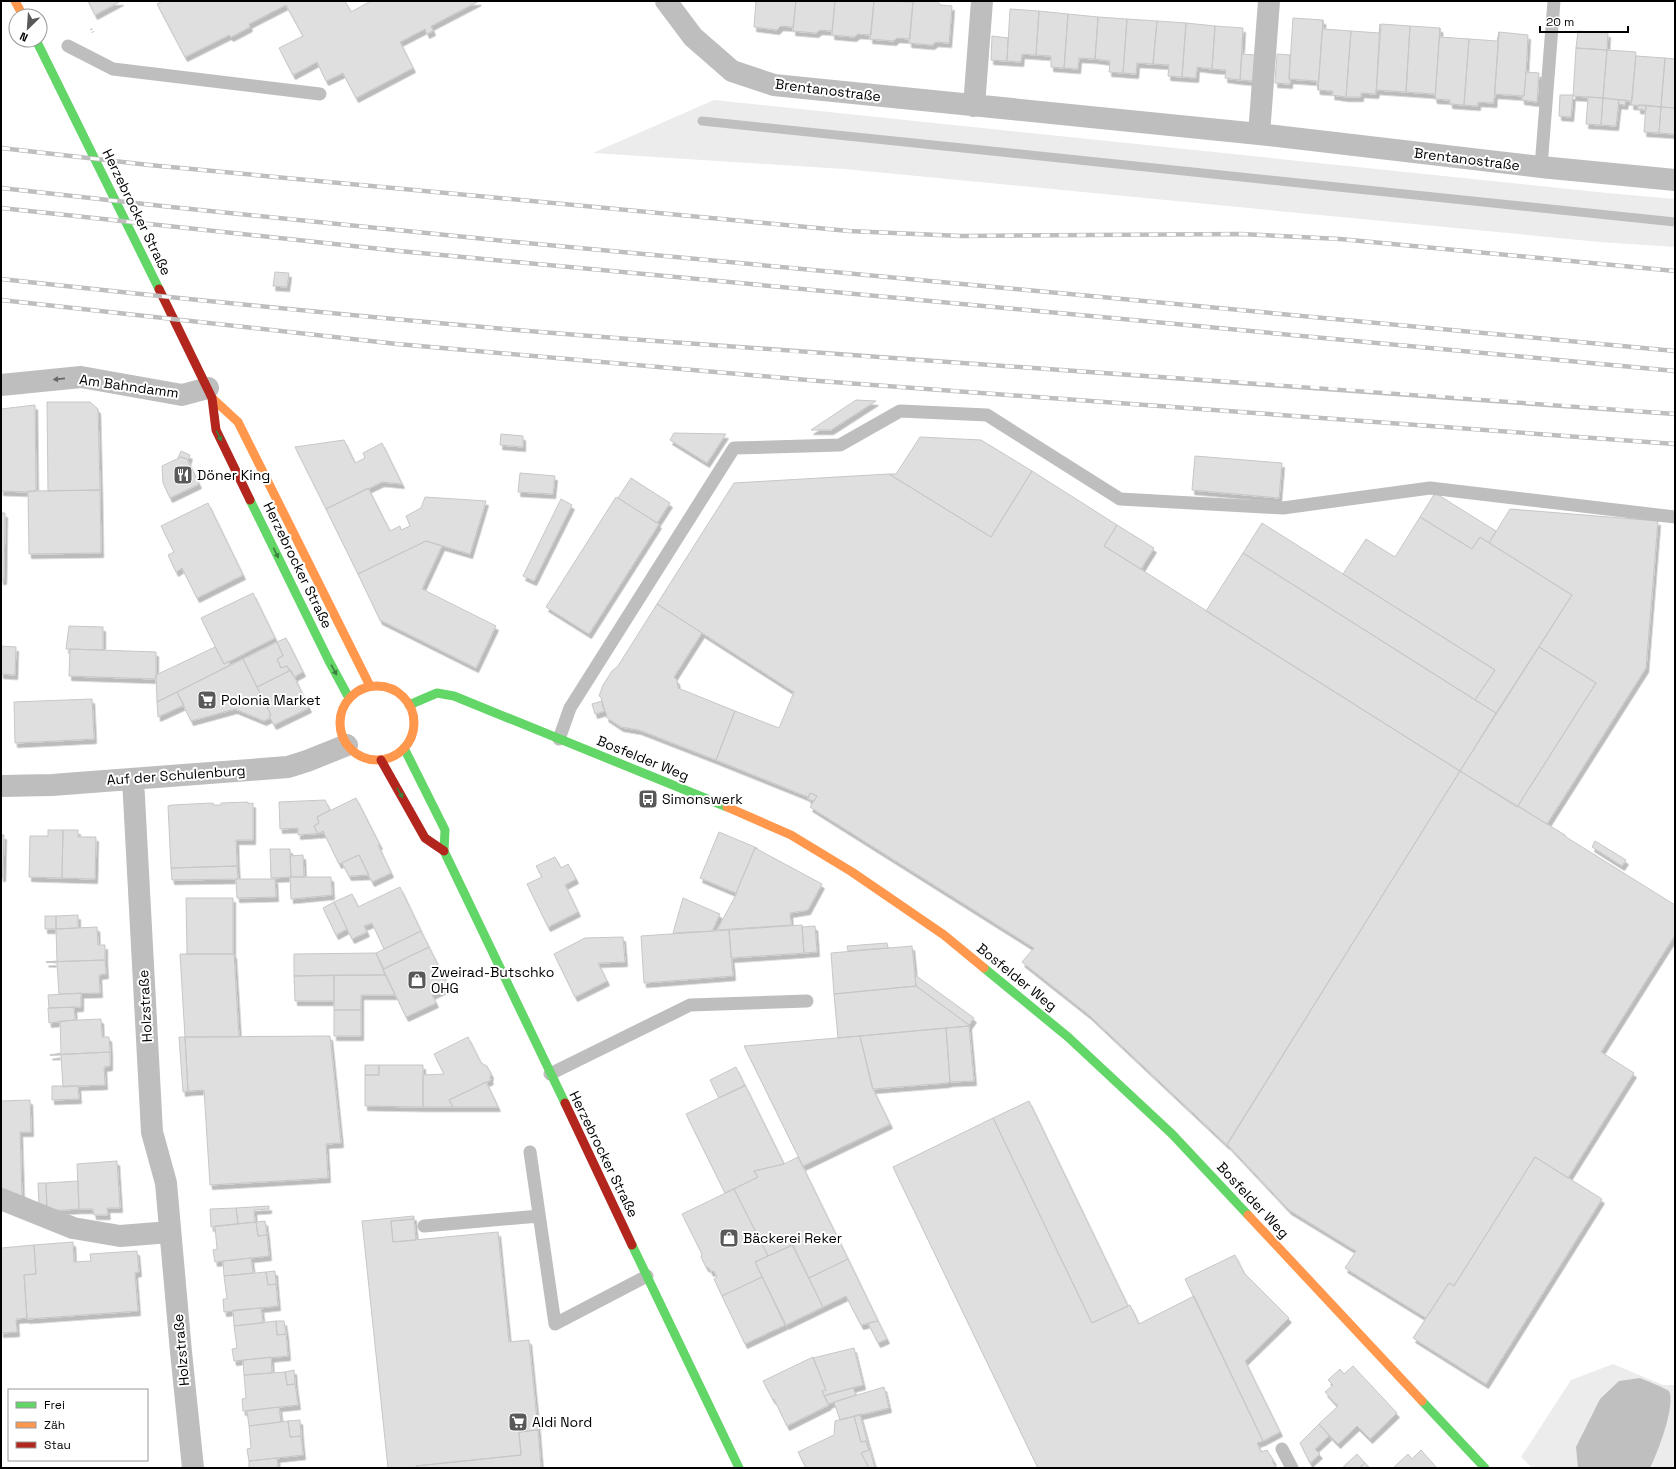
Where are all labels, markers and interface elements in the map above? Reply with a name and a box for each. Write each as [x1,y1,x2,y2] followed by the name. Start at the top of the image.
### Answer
[8,8,48,48] north arrow
[1540,8,1628,34] scale bar
[1546,14,1574,30] text: 20 m
[17,29,30,45] text: N
[774,75,882,105] street label: Brentanostraße
[1413,144,1521,174] street label: Brentanostraße
[99,146,175,278] street label: Herzebrocker Straße
[78,370,180,402] street label: Am Bahndamm
[53,376,65,383] one-way arrow
[216,430,222,442] one-way arrow
[172,464,194,486] restaurant icon: Döner King
[197,466,270,484] place label: Döner King
[260,499,336,631] street label: Herzebrocker Straße
[273,547,279,559] one-way arrow
[330,664,337,675] one-way arrow
[196,689,218,711] supermarket icon: Polonia Market
[221,691,321,709] place label: Polonia Market
[594,731,692,785] street label: Bosfelder Weg
[106,761,246,789] street label: Auf der Schulenburg
[396,788,403,799] one-way arrow
[637,788,659,810] bus stop icon: Simonswerk
[662,790,743,808] place label: Simonswerk
[973,939,1061,1015] street label: Bosfelder Weg
[431,963,554,997] place label: Zweirad-Butschko OHG
[134,969,156,1043] street label: Holzstraße
[406,969,428,991] shop icon: Zweirad-Butschko OHG
[566,1088,642,1220] street label: Herzebrocker Straße
[1213,1158,1293,1242] street label: Bosfelder Weg
[718,1227,740,1249] shop icon: Bäckerei Reker
[743,1229,842,1247] place label: Bäckerei Reker
[169,1313,193,1387] street label: Holzstraße
[8,1389,148,1461] legend
[44,1397,65,1413] text: Frei
[507,1411,529,1433] supermarket icon: Aldi Nord
[532,1413,592,1431] place label: Aldi Nord
[44,1417,65,1433] text: Zäh
[44,1437,71,1453] text: Stau

